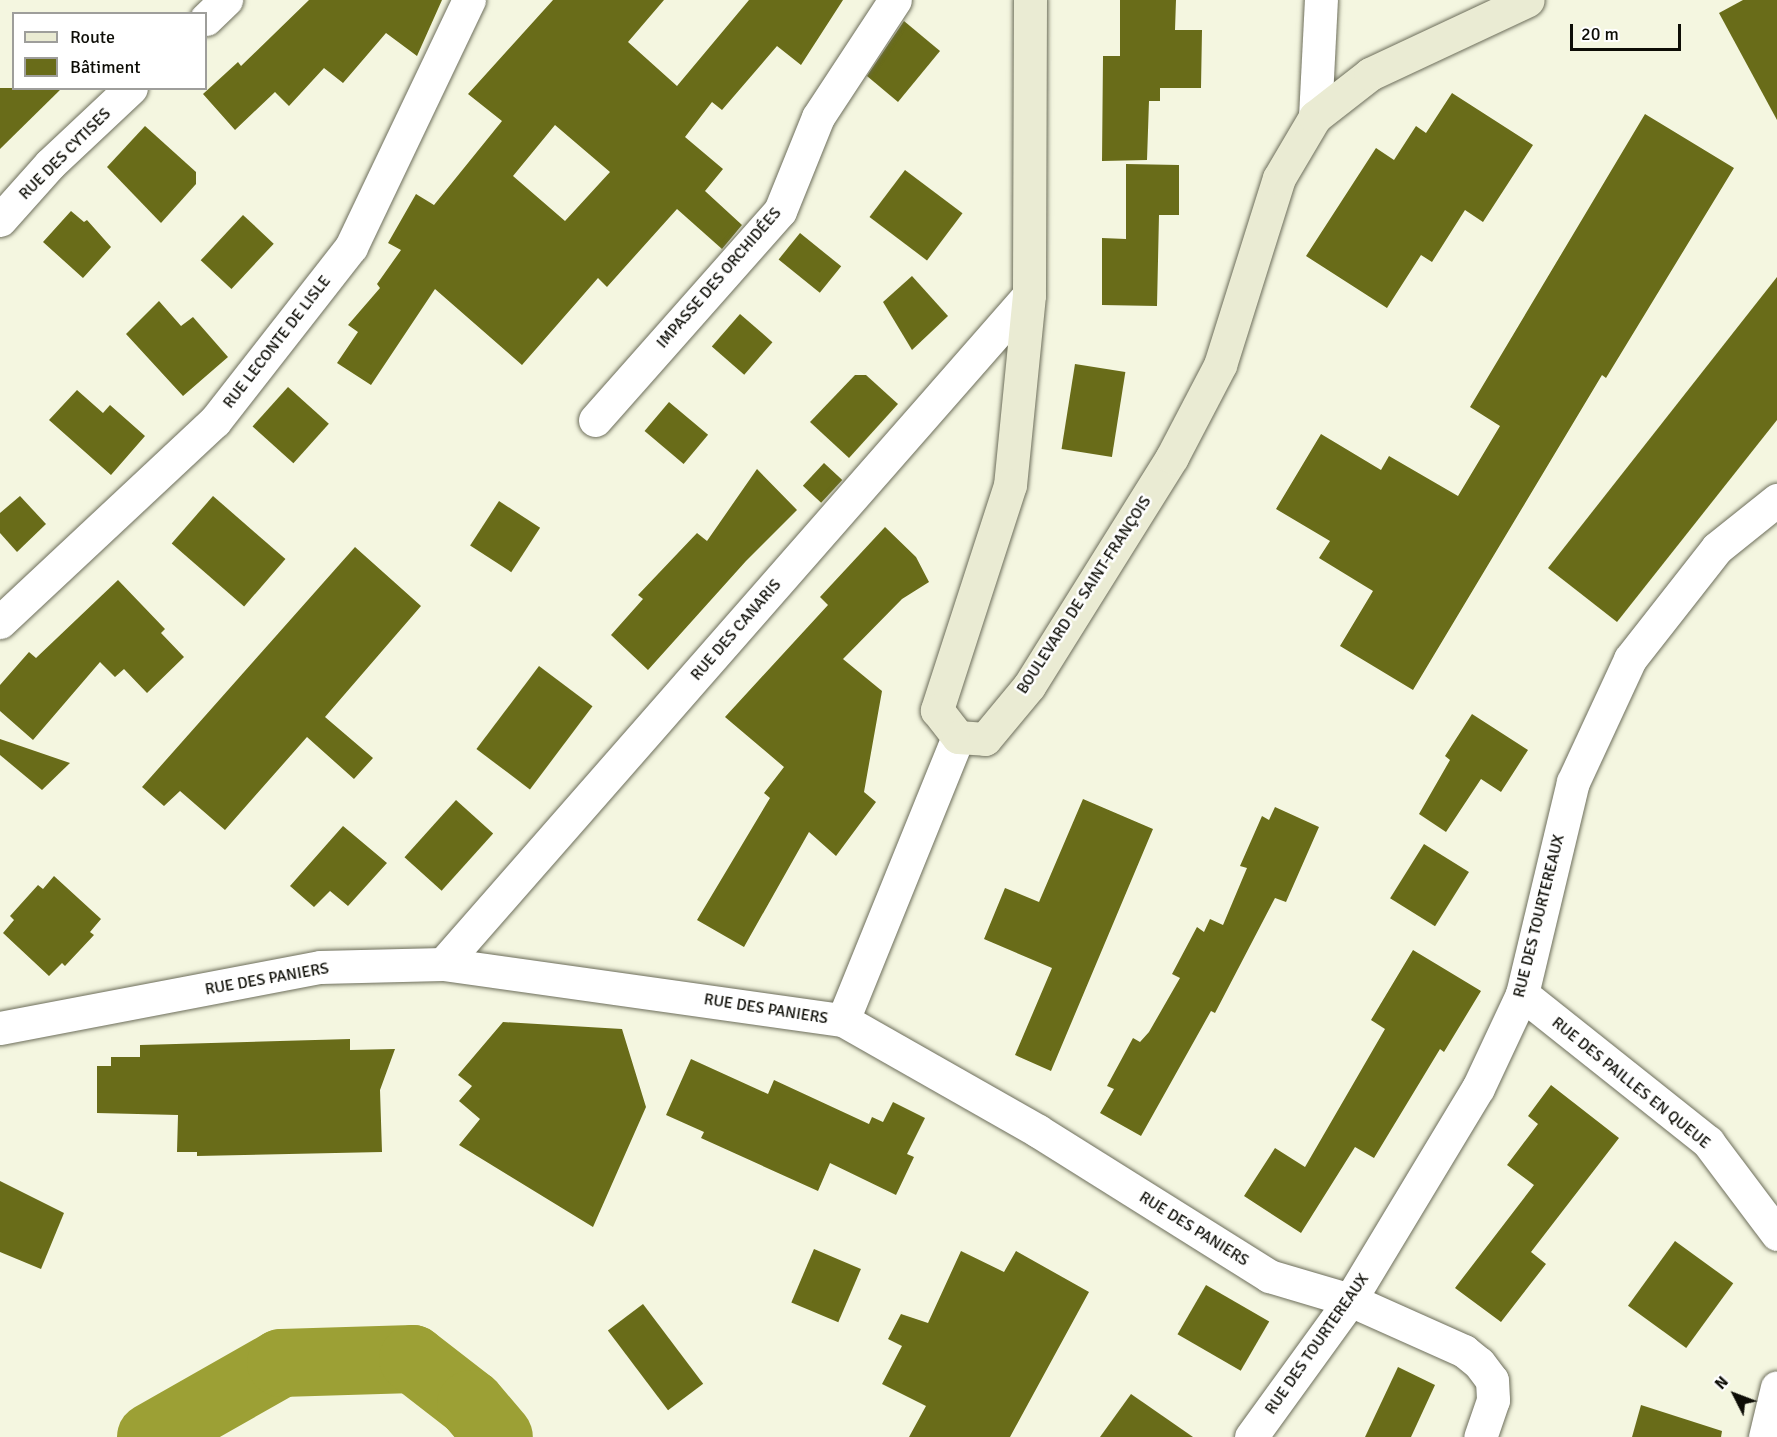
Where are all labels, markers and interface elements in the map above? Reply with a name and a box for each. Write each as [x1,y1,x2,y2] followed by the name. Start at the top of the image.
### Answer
[12,12,207,90] legend
[1573,12,1684,50] scale bar
[1581,23,1619,45] text: 20 m
[70,26,115,48] text: Route
[70,56,141,78] text: Bâtiment
[15,104,115,204] street label: RUE DES CYTISES
[653,204,785,352] street label: IMPASSE DES ORCHIDÉES
[219,272,335,412] street label: RUE LECONTE DE LISLE
[1013,493,1155,697] street label: BOULEVARD DE SAINT-FRANÇOIS
[687,575,785,685] street label: RUE DES CANARIS
[1509,832,1569,1000] street label: RUE DES TOURTEREAUX
[204,959,330,999] street label: RUE DES PANIERS
[703,990,829,1028] street label: RUE DES PANIERS
[1548,1013,1714,1153] street label: RUE DES PAILLES EN QUEUE
[1136,1188,1252,1270] street label: RUE DES PANIERS
[1261,1270,1373,1418] street label: RUE DES TOURTEREAUX
[1705,1365,1765,1425] north arrow
[1710,1372,1733,1394] text: N

